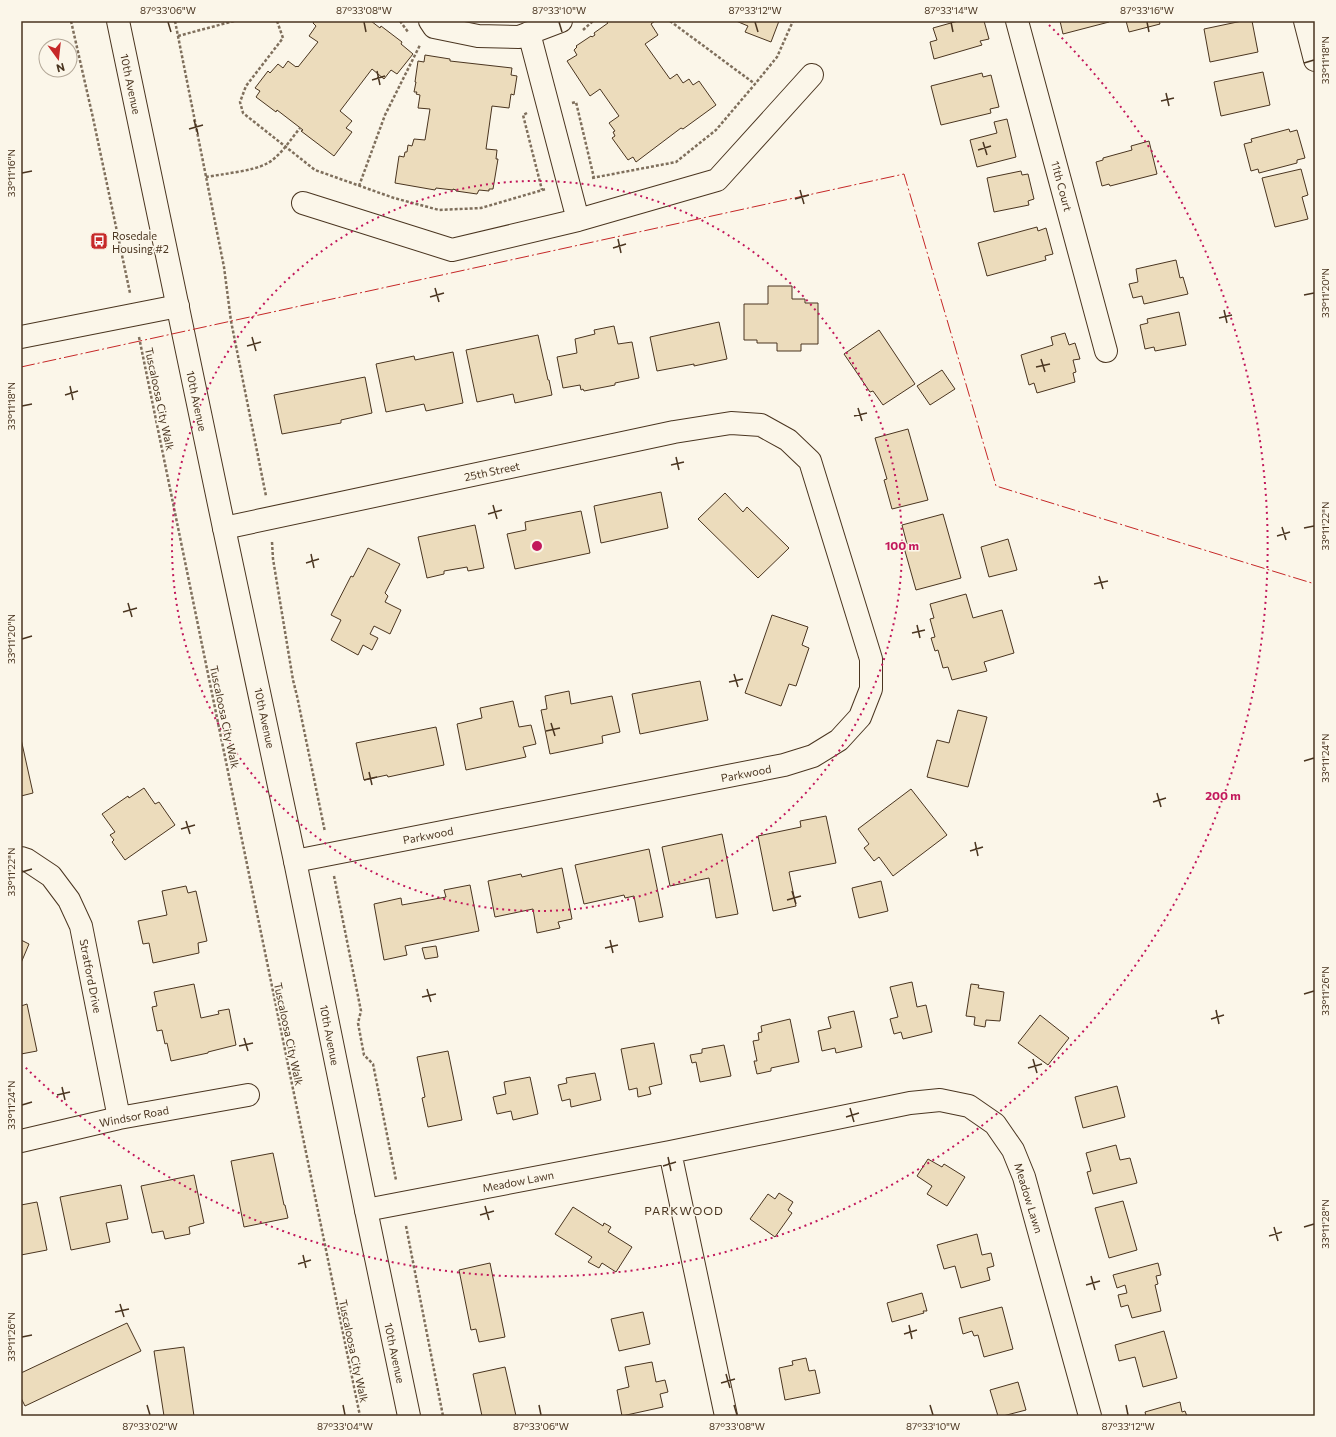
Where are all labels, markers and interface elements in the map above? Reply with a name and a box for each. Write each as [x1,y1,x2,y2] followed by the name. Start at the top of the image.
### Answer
[140,4,196,16] text: 87°33'06"W
[336,4,392,16] text: 87°33'08"W
[532,4,586,16] text: 87°33'10"W
[728,4,782,16] text: 87°33'12"W
[924,4,978,16] text: 87°33'14"W
[1120,4,1174,16] text: 87°33'16"W
[1319,36,1331,84] text: 33°11'18"N
[38,38,78,78] north arrow
[118,53,144,116] street label: 10th Avenue
[55,61,66,75] text: N
[5,149,17,197] text: 33°11'16"N
[1049,159,1075,213] street label: 11th Court
[112,229,169,255] place label: Rosedale Housing #2
[89,231,109,251] bus stop icon: Rosedale Housing #2
[1319,268,1331,318] text: 33°11'20"N
[143,346,177,452] street label: Tuscaloosa City Walk
[184,370,210,433] street label: 10th Avenue
[5,382,17,430] text: 33°11'18"N
[463,459,521,483] street label: 25th Street
[1319,502,1331,550] text: 33°11'22"N
[885,538,919,552] text: 100 m
[530,539,544,553] centre of rings
[5,614,17,664] text: 33°11'20"N
[208,664,242,770] street label: Tuscaloosa City Walk
[252,687,278,750] street label: 10th Avenue
[1319,733,1331,783] text: 33°11'24"N
[720,762,772,784] street label: Parkwood
[1205,788,1241,802] text: 200 m
[402,824,454,846] street label: Parkwood
[5,848,17,896] text: 33°11'22"N
[77,938,105,1014] street label: Stratford Drive
[1319,966,1331,1016] text: 33°11'26"N
[272,981,306,1087] street label: Tuscaloosa City Walk
[318,1004,342,1067] street label: 10th Avenue
[5,1080,17,1130] text: 33°11'24"N
[98,1103,170,1129] street label: Windsor Road
[1012,1161,1046,1235] street label: Meadow Lawn
[481,1168,555,1194] street label: Meadow Lawn
[1319,1199,1331,1249] text: 33°11'28"N
[644,1203,724,1217] district label: PARKWOOD
[337,1298,371,1404] street label: Tuscaloosa City Walk
[5,1312,17,1362] text: 33°11'26"N
[382,1322,408,1385] street label: 10th Avenue
[122,1420,178,1432] text: 87°33'02"W
[317,1420,373,1432] text: 87°33'04"W
[513,1420,569,1432] text: 87°33'06"W
[709,1420,765,1432] text: 87°33'08"W
[906,1420,960,1432] text: 87°33'10"W
[1101,1420,1155,1432] text: 87°33'12"W

